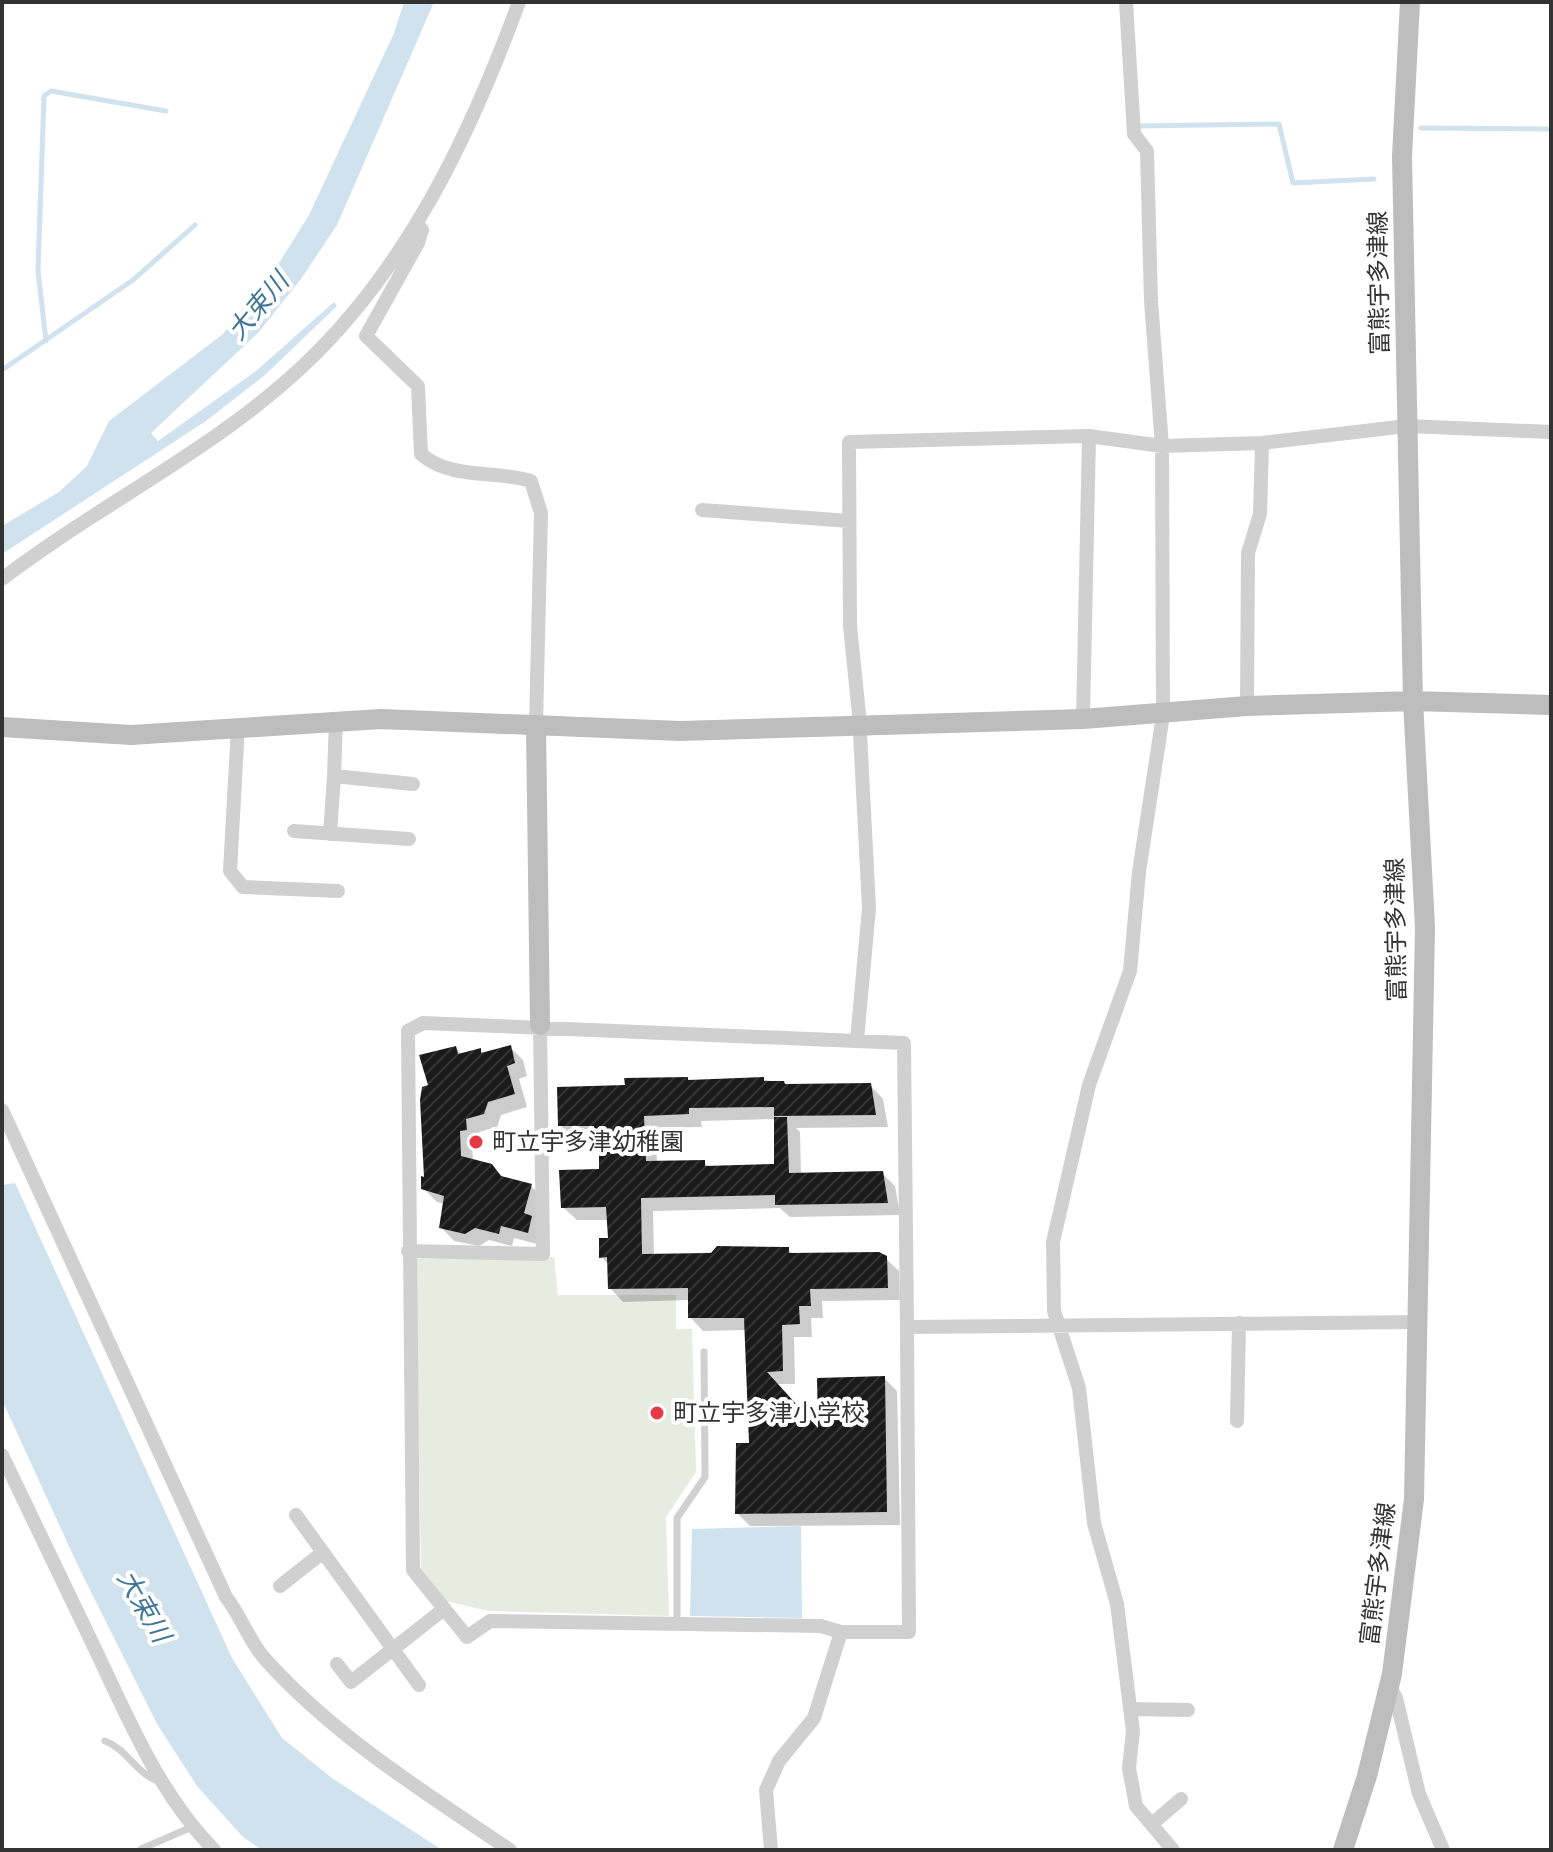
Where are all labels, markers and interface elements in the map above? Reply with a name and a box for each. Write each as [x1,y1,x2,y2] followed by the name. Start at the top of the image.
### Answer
[1364,211,1393,355] street label: 富熊宇多津線
[221,264,296,346] water label: 大束川
[1381,858,1410,1002] street label: 富熊宇多津線
[492,1128,684,1155] place label: 町立宇多津幼稚園
[467,1133,485,1151] marker: 町立宇多津幼稚園
[673,1399,865,1426] place label: 町立宇多津小学校
[648,1404,666,1422] marker: 町立宇多津小学校
[1355,1501,1400,1647] street label: 富熊宇多津線
[112,1565,178,1650] water label: 大束川

